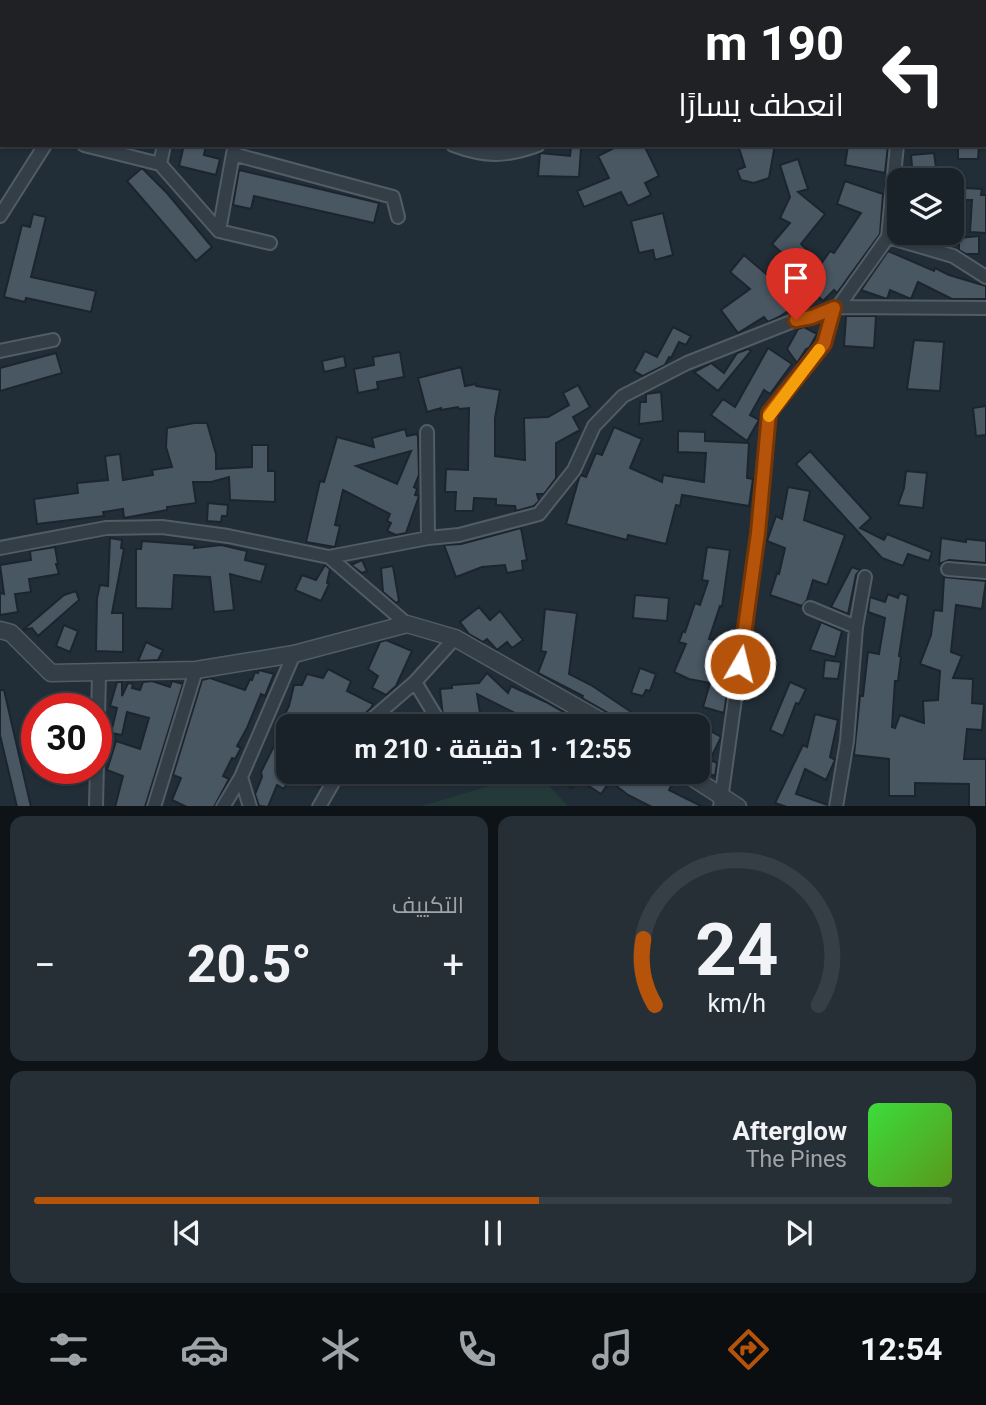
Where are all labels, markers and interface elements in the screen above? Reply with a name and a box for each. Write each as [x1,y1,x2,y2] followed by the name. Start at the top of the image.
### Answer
[705,15,844,72] text: 190 m
[868,28,959,119] icon: left
[678,86,844,124] text: انعطف يسارًا
[887,168,964,245] map controls
[887,168,964,245] button: layers
[766,248,826,320] pin
[777,259,815,297] icon: arrive
[703,627,777,701] position arrow
[21,693,112,784] speed limit sign: 30
[354,734,632,764] text: 12:55 · 1 دقيقة · 210 m
[392,892,464,919] text: التكييف
[695,907,779,993] text: 24
[187,934,312,995] text: 20.5°
[34,943,56,987] text: −
[442,943,464,987] text: +
[708,988,766,1017] text: km/h
[733,1116,847,1146] text: Afterglow
[746,1146,847,1173] text: The Pines
[168,1214,206,1252] icon: previous
[474,1214,512,1252] icon: pause
[780,1214,818,1252] icon: next
[44,1325,93,1374] icon: filters
[180,1325,229,1374] icon: car
[316,1325,365,1374] icon: climate
[452,1325,501,1374] icon: phone
[588,1325,637,1374] icon: music
[724,1325,773,1374] icon: directions
[860,1330,942,1368] text: 12:54

